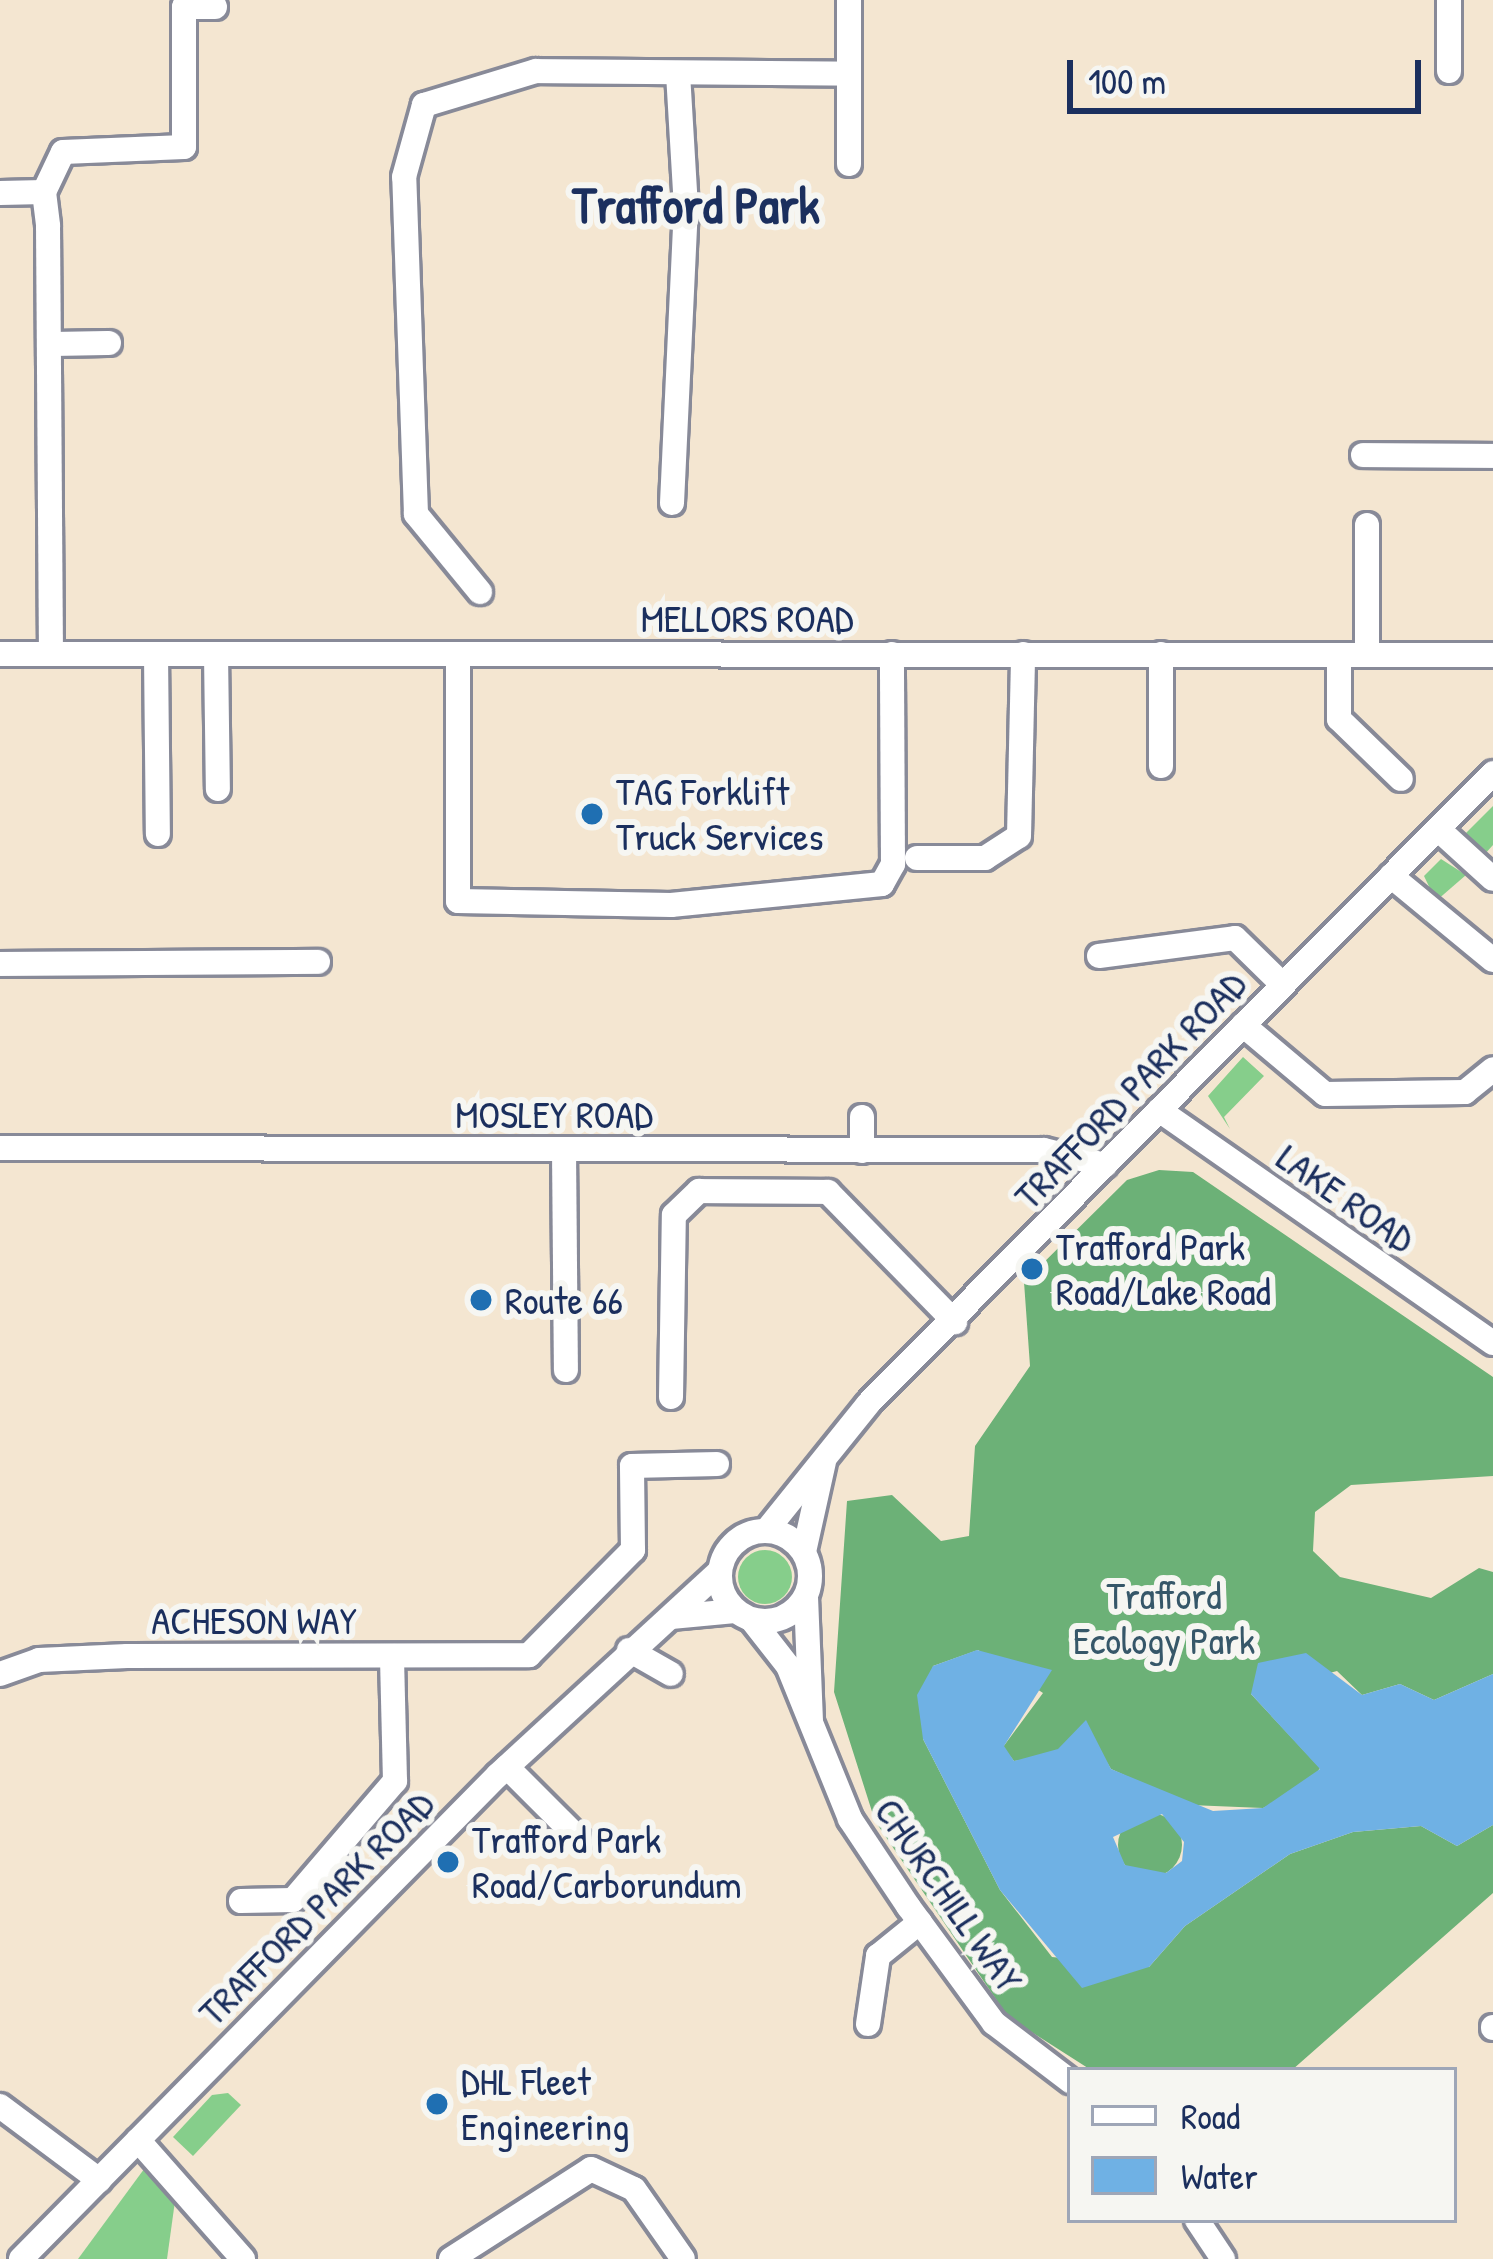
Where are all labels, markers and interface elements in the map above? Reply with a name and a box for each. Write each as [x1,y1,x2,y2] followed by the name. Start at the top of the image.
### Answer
[1073,36,1427,110] scale bar
[1088,56,1166,105] text: 100 m
[572,174,820,236] district label: Trafford Park
[641,595,853,641] street label: MELLORS ROAD
[616,769,824,860] place label: TAG Forklift Truck Services
[579,801,605,827] marker: TAG Forklift Truck Services
[1004,961,1256,1219] street label: TRAFFORD PARK ROAD
[455,1091,653,1137] street label: MOSLEY ROAD
[1268,1134,1424,1262] street label: LAKE ROAD
[1056,1224,1271,1315] place label: Trafford Park Road/Lake Road
[1019,1256,1045,1282] marker: Trafford Park Road/Lake Road
[505,1277,623,1323] place label: Route 66
[468,1287,494,1313] marker: Route 66
[1073,1573,1255,1664] park label: Trafford Ecology Park
[151,1597,357,1643] street label: ACHESON WAY
[189,1781,443,2035] street label: TRAFFORD PARK ROAD
[865,1789,1033,2001] street label: CHURCHILL WAY
[472,1817,741,1908] place label: Trafford Park Road/Carborundum
[435,1849,461,1875] marker: Trafford Park Road/Carborundum
[461,2059,629,2150] place label: DHL Fleet Engineering
[1067,2067,1457,2223] legend
[424,2091,450,2117] marker: DHL Fleet Engineering
[1181,2091,1240,2140] text: Road
[1181,2151,1258,2200] text: Water

